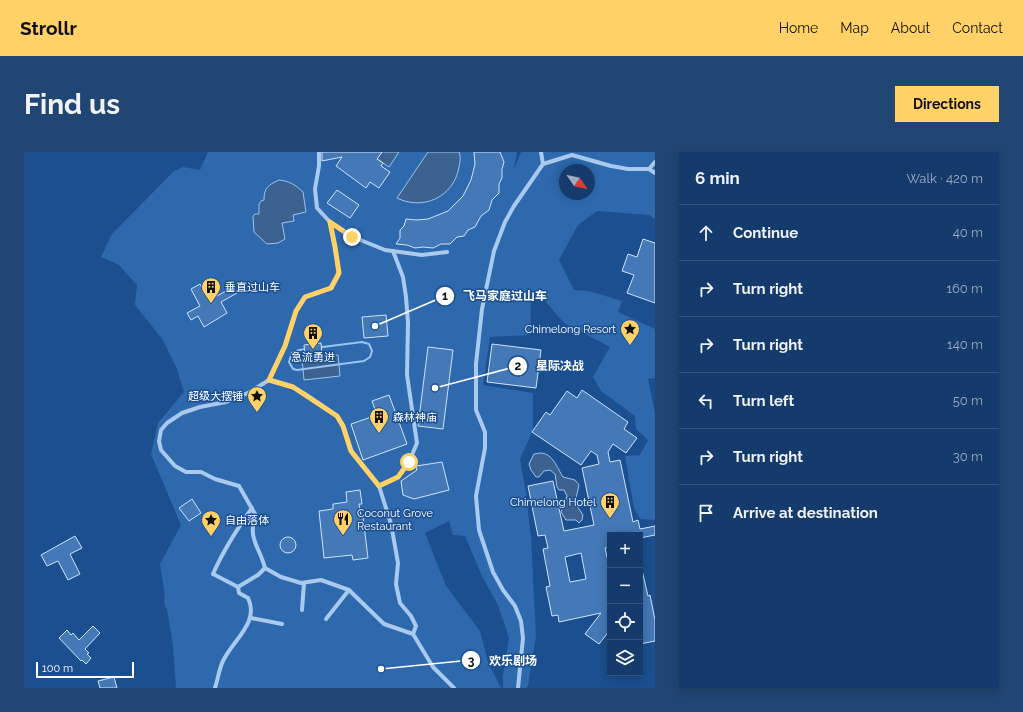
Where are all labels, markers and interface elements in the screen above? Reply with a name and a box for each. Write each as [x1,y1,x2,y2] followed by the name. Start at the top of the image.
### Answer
[20,17,77,39] text: Strollr
[779,20,818,36] text: Home
[840,20,869,36] text: Map
[891,20,930,36] text: About
[952,20,1003,36] text: Contact
[895,86,999,122] button: Directions
[24,88,120,121] text: Find us
[559,164,595,200] north arrow
[695,168,740,188] text: 6 min
[906,171,983,186] text: Walk · 420 m
[695,222,717,244] icon: ahead
[733,224,798,242] text: Continue
[953,225,983,240] text: 40 m
[343,228,361,246] route end
[200,276,222,304] building icon: 垂直过山车
[695,278,717,300] icon: right
[733,280,803,298] text: Turn right
[225,281,280,294] place label: 垂直过山车
[946,281,983,296] text: 160 m
[435,284,555,308] callout: 飞马家庭过山车
[442,289,448,303] text: 1
[463,289,547,303] text: 飞马家庭过山车
[619,318,641,346] place icon: Chimelong Resort
[302,322,324,350] building icon: 急流勇进
[525,323,616,336] place label: Chimelong Resort
[695,334,717,356] icon: right
[733,336,803,354] text: Turn right
[947,337,983,352] text: 140 m
[291,351,335,364] place label: 急流勇进
[508,354,592,378] callout: 星际决战
[515,359,522,373] text: 2
[536,359,584,373] text: 星际决战
[246,385,268,413] place icon: 超级大摆锤
[188,390,243,403] place label: 超级大摆锤
[695,390,717,412] icon: left
[733,392,794,410] text: Turn left
[953,393,983,408] text: 50 m
[368,406,390,434] building icon: 森林神庙
[393,411,437,424] place label: 森林神庙
[695,446,717,468] icon: right
[733,448,803,466] text: Turn right
[953,449,983,464] text: 30 m
[400,453,418,471] route start
[599,491,621,519] building icon: Chimelong Hotel
[510,496,596,509] place label: Chimelong Hotel
[695,502,717,524] icon: arrive
[733,504,878,522] text: Arrive at destination
[357,507,434,533] place label: Coconut Grove Restaurant
[332,508,354,536] restaurant icon: Coconut Grove Restaurant
[200,509,222,537] place icon: 自由落体
[225,514,270,527] place label: 自由落体
[607,532,643,676] map controls
[607,532,643,568] button: +
[607,568,643,604] button: −
[607,604,643,640] button: locate
[607,640,643,676] button: layers
[461,648,545,672] callout: 欢乐剧场
[468,654,475,668] text: 3
[489,654,537,668] text: 欢乐剧场
[36,660,134,679] scale bar
[42,662,73,675] text: 100 m

